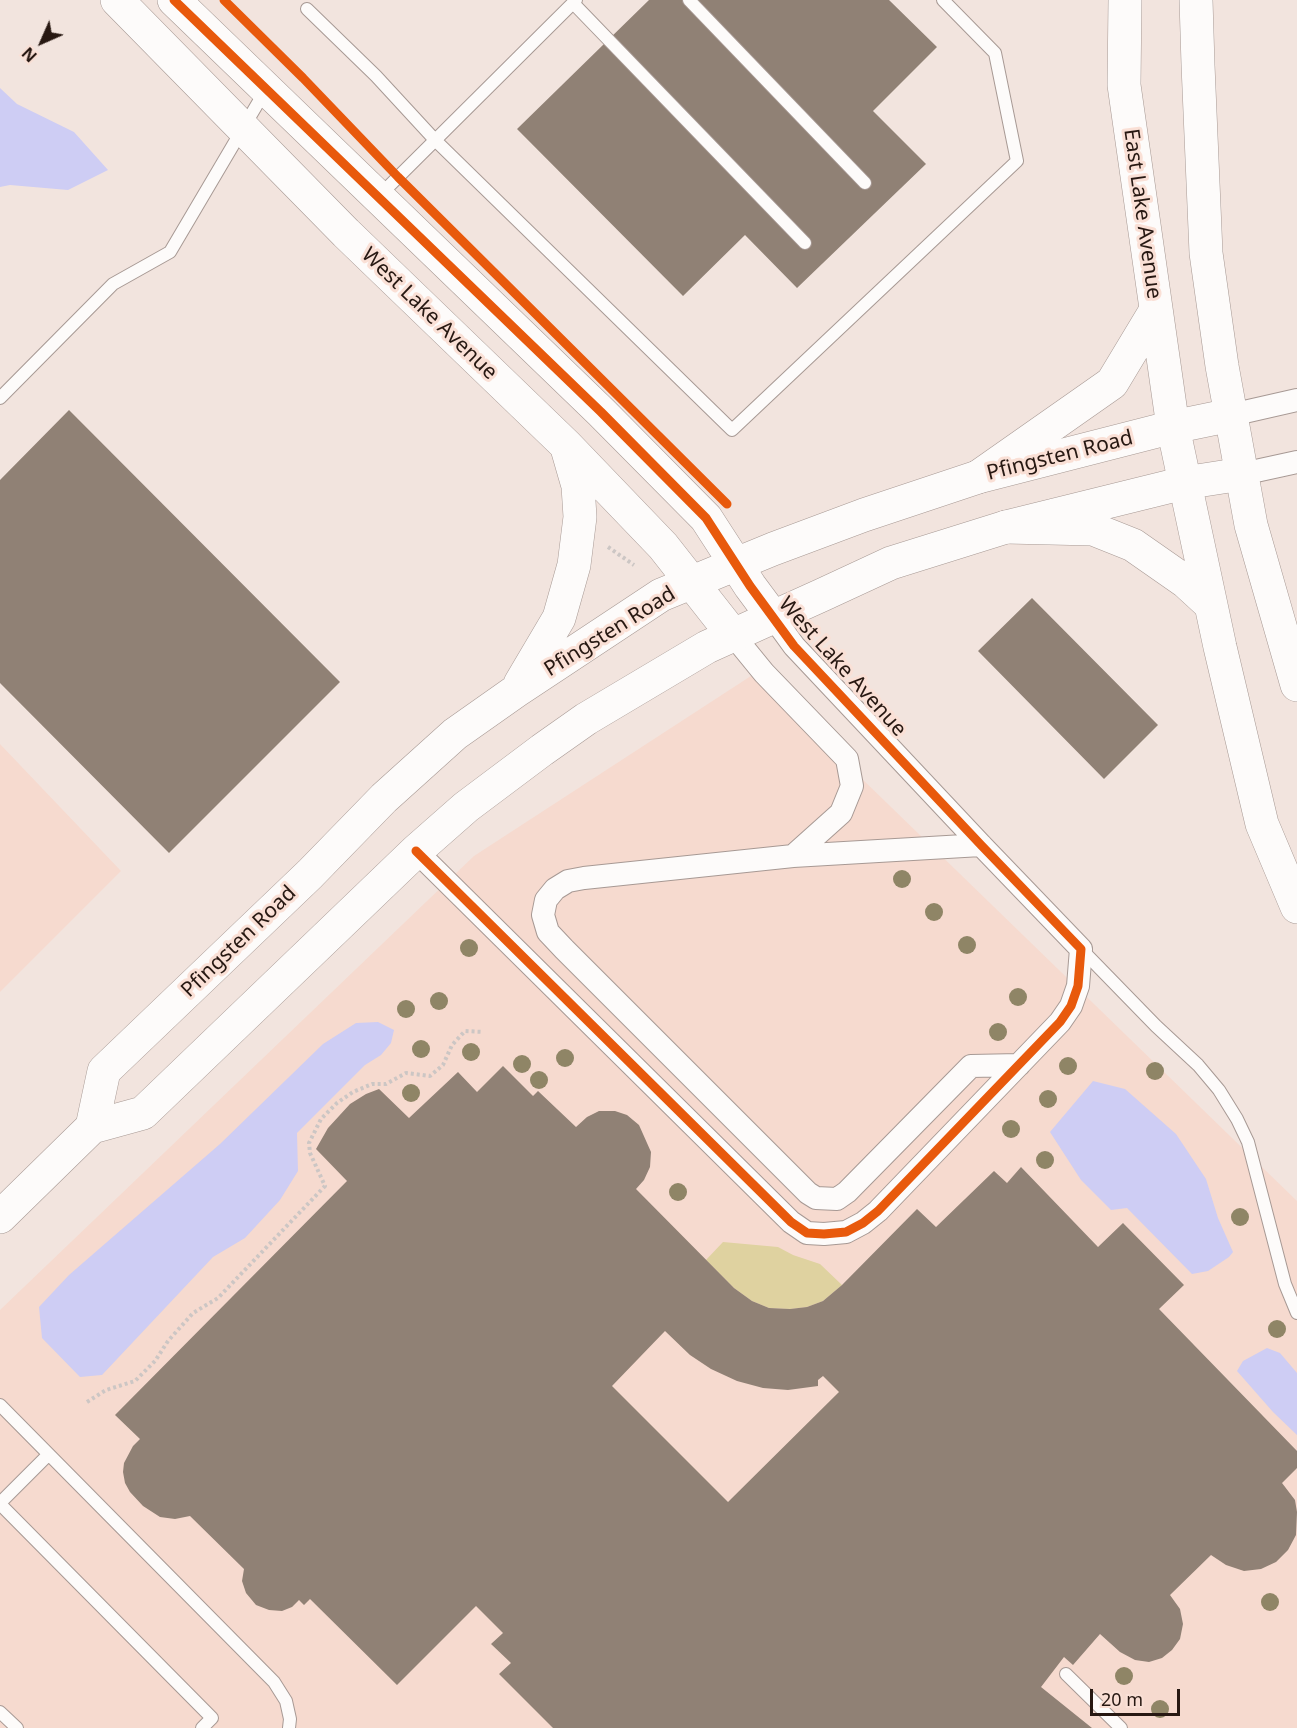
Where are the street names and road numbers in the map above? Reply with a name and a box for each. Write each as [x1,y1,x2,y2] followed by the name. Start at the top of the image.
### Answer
[1118,127,1166,301] street label: East Lake Avenue
[356,243,502,385] street label: West Lake Avenue
[984,426,1136,486] street label: Pfingsten Road
[540,582,680,682] street label: Pfingsten Road
[773,592,911,742] street label: West Lake Avenue
[176,881,302,1003] street label: Pfingsten Road

